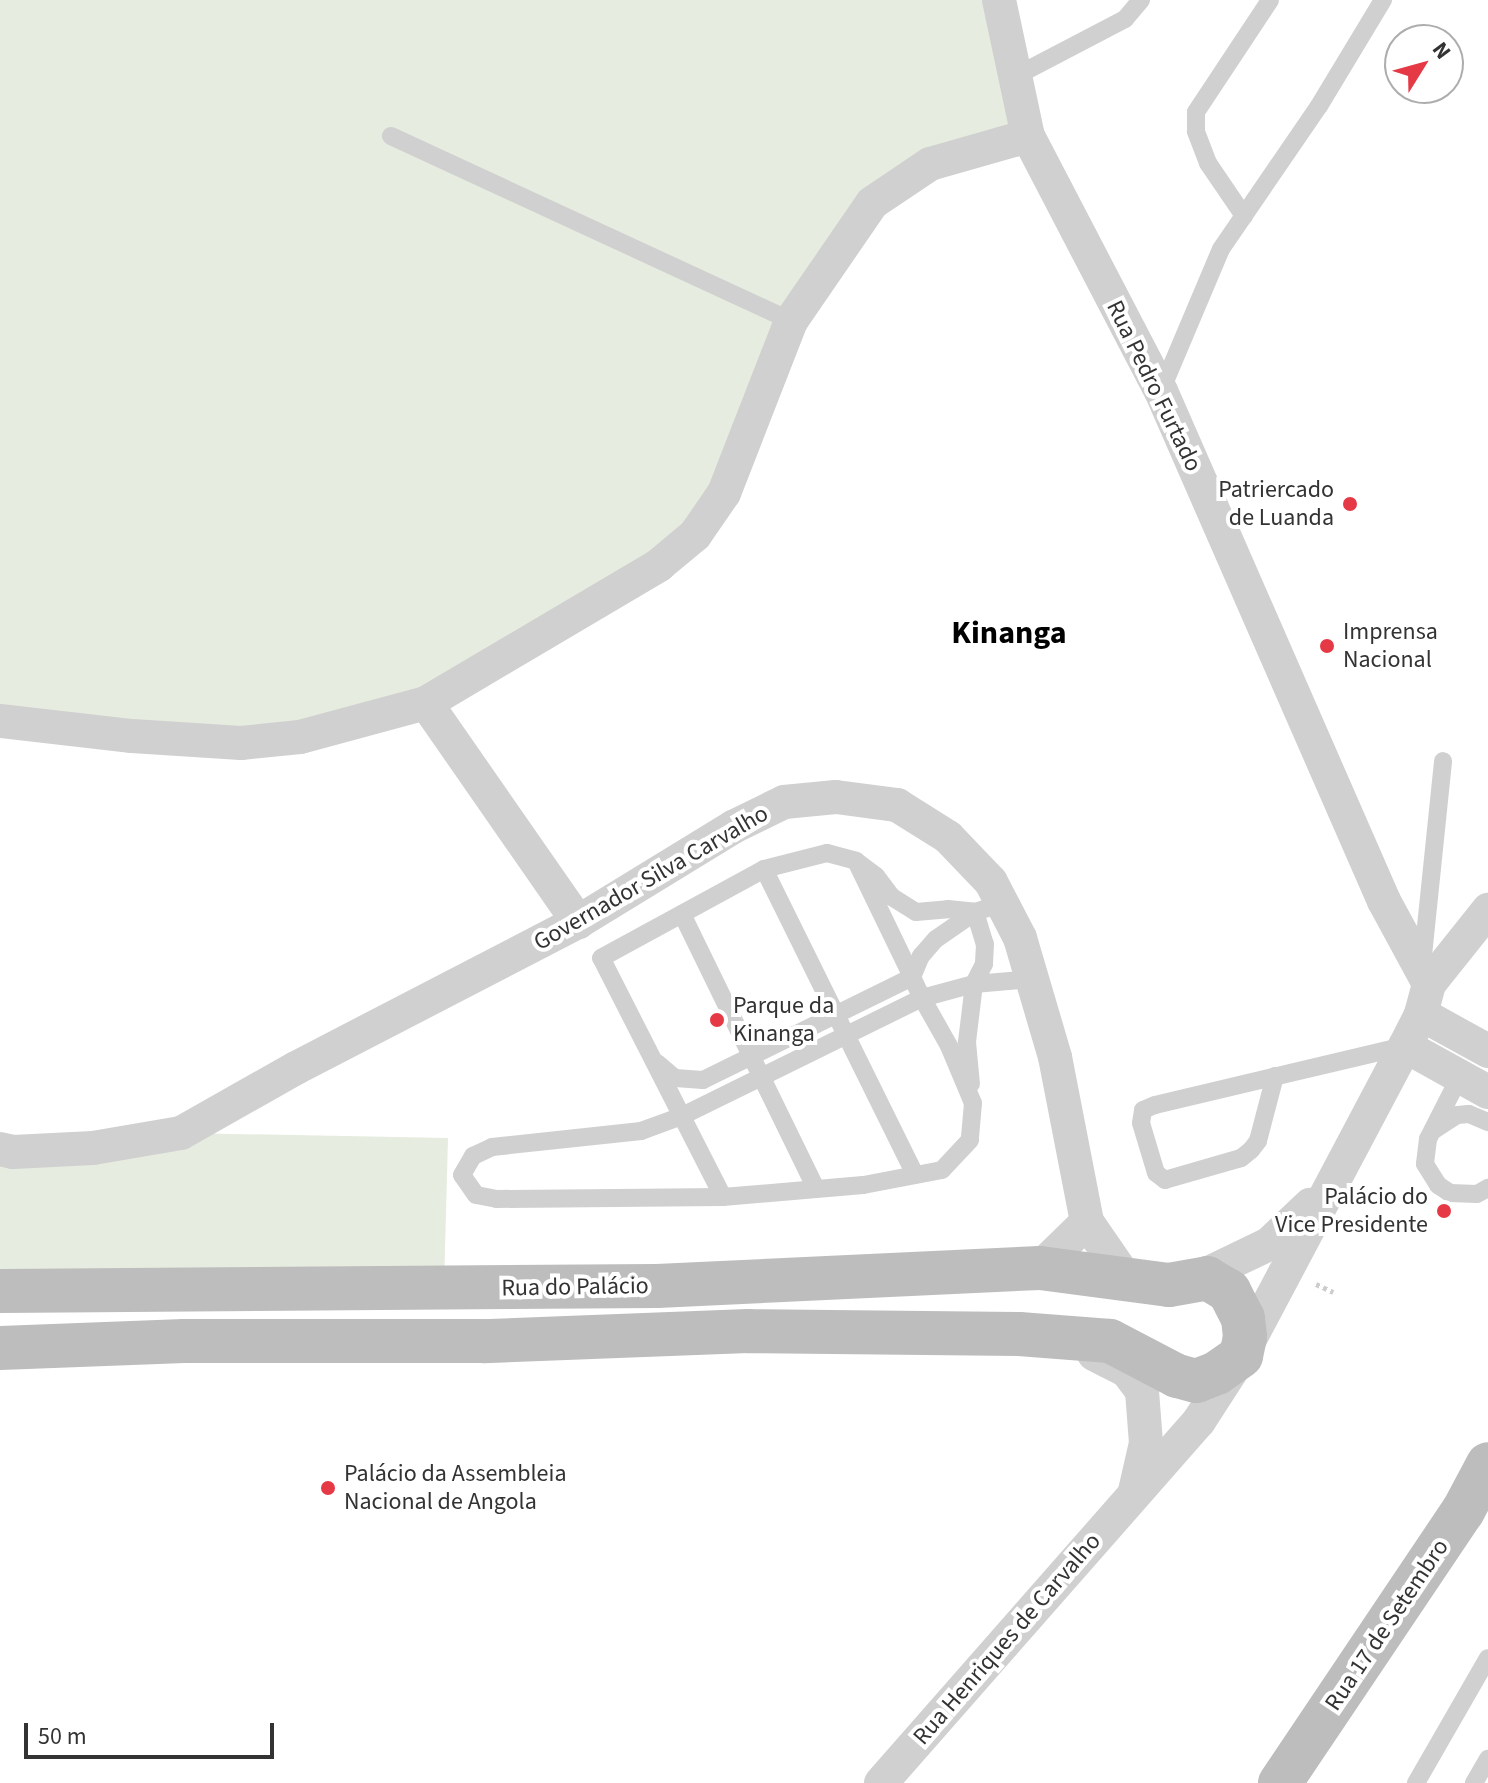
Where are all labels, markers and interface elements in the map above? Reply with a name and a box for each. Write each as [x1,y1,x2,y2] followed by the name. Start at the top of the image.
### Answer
[1384,24,1464,104] north arrow
[1424,35,1459,66] text: N
[1100,296,1208,476] street label: Rua Pedro Furtado
[1218,476,1334,532] place label: Patriercado de Luanda
[1341,495,1359,513] marker: Patriercado de Luanda
[951,614,1067,652] district label: Kinanga
[1343,618,1438,674] place label: Imprensa Nacional
[1318,637,1336,655] marker: Imprensa Nacional
[529,799,773,957] street label: Governador Silva Carvalho
[733,992,834,1048] place label: Parque da Kinanga
[708,1011,726,1029] marker: Parque da Kinanga
[1275,1183,1428,1239] place label: Palácio do Vice Presidente
[1435,1202,1453,1220] marker: Palácio do Vice Presidente
[501,1271,649,1303] street label: Rua do Palácio
[344,1460,567,1516] place label: Palácio da Assembleia Nacional de Angola
[319,1479,337,1497] marker: Palácio da Assembleia Nacional de Angola
[907,1527,1107,1751] street label: Rua Henriques de Carvalho
[1319,1534,1455,1716] street label: Rua 17 de Setembro
[28,1707,278,1757] scale bar
[38,1719,87,1754] text: 50 m

